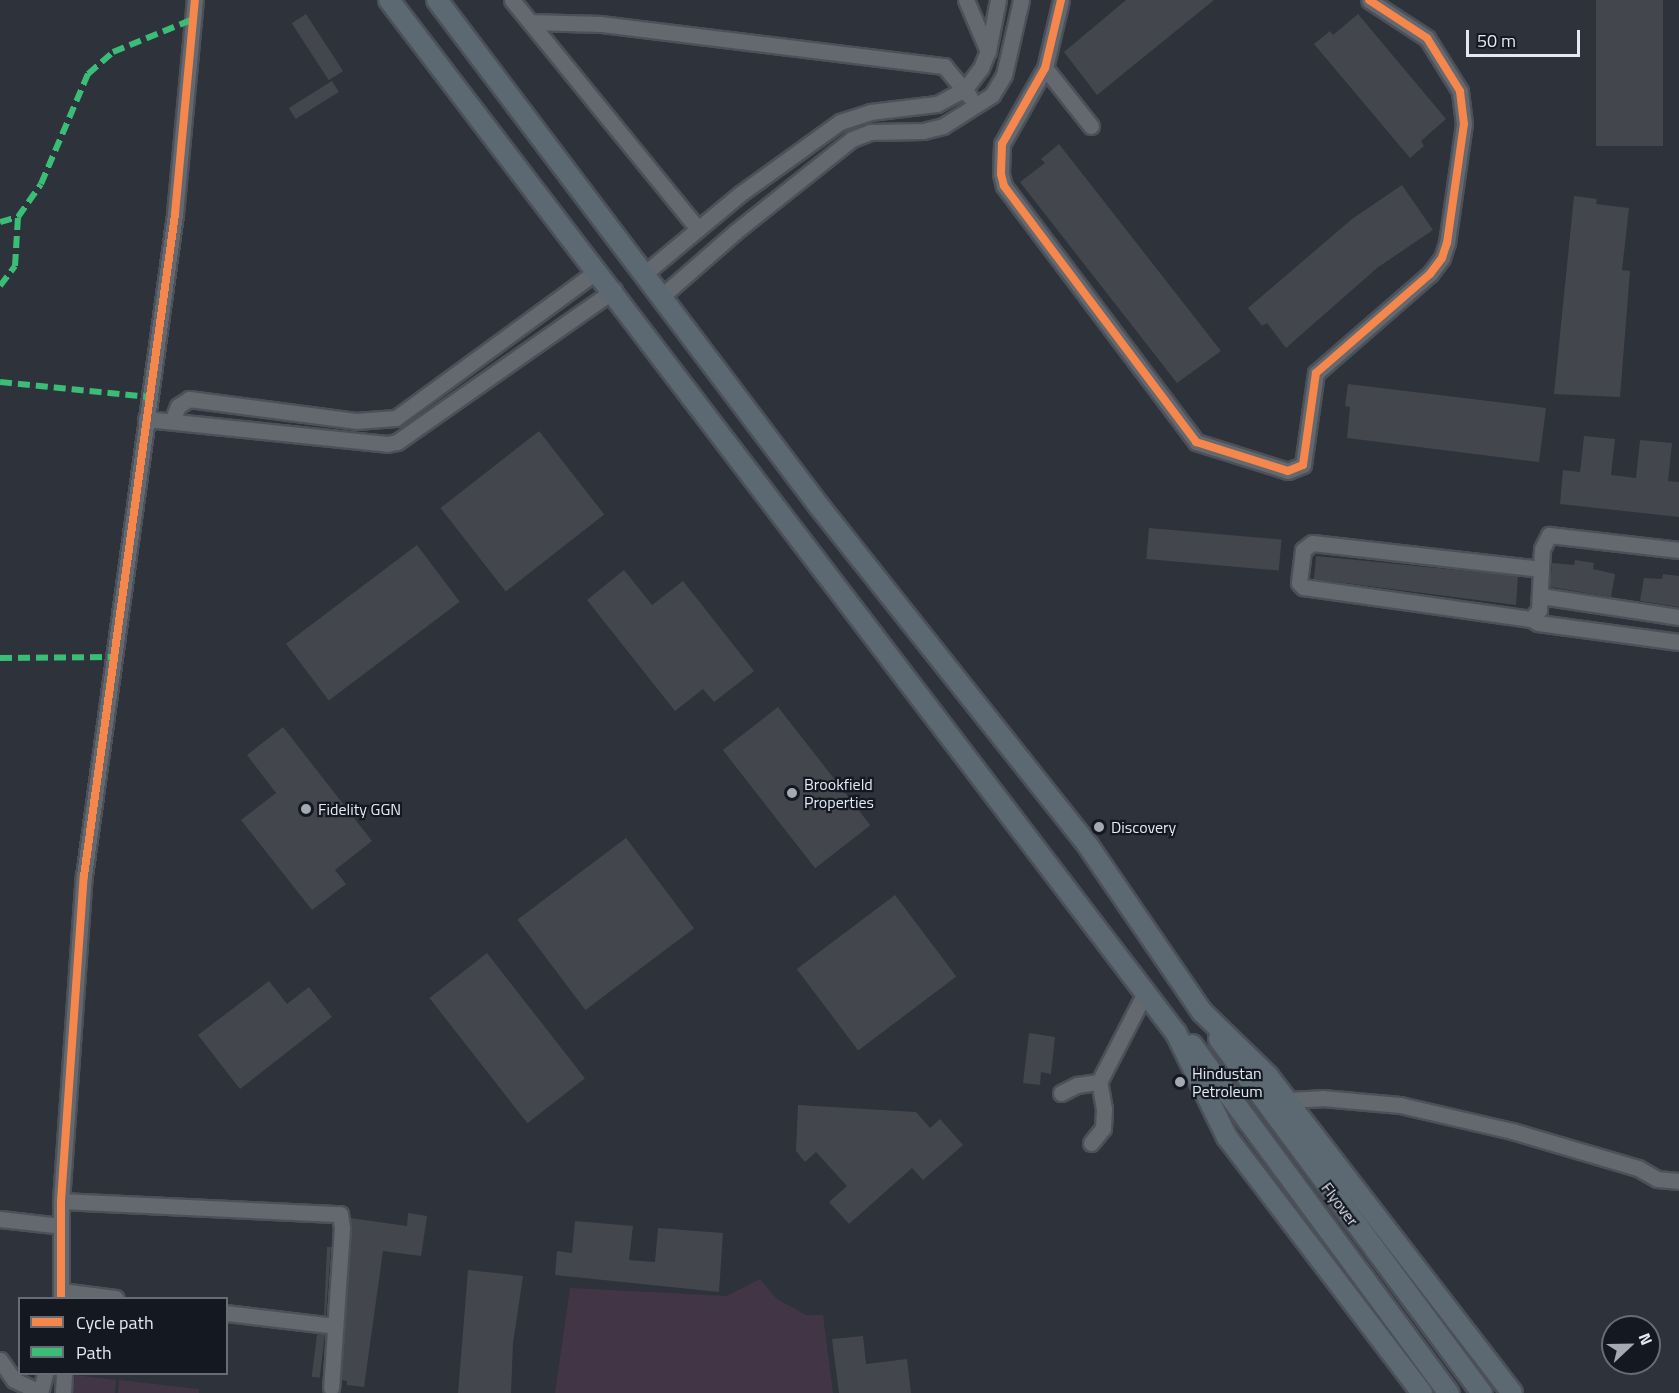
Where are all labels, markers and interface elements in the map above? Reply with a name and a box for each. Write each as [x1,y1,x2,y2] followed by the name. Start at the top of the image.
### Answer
[1469,18,1583,56] scale bar
[1477,27,1516,54] text: 50 m
[804,774,874,812] place label: Brookfield Properties
[785,786,799,800] marker: Brookfield Properties
[318,799,401,819] place label: Fidelity GGN
[299,802,313,816] marker: Fidelity GGN
[1111,817,1176,837] place label: Discovery
[1092,820,1106,834] marker: Discovery
[1192,1063,1263,1101] place label: Hindustan Petroleum
[1173,1075,1187,1089] marker: Hindustan Petroleum
[1318,1179,1362,1229] street label: Flyover
[18,1297,228,1375] legend
[76,1309,154,1336] text: Cycle path
[1601,1315,1661,1375] north arrow
[1633,1329,1659,1349] text: N
[76,1339,112,1366] text: Path

